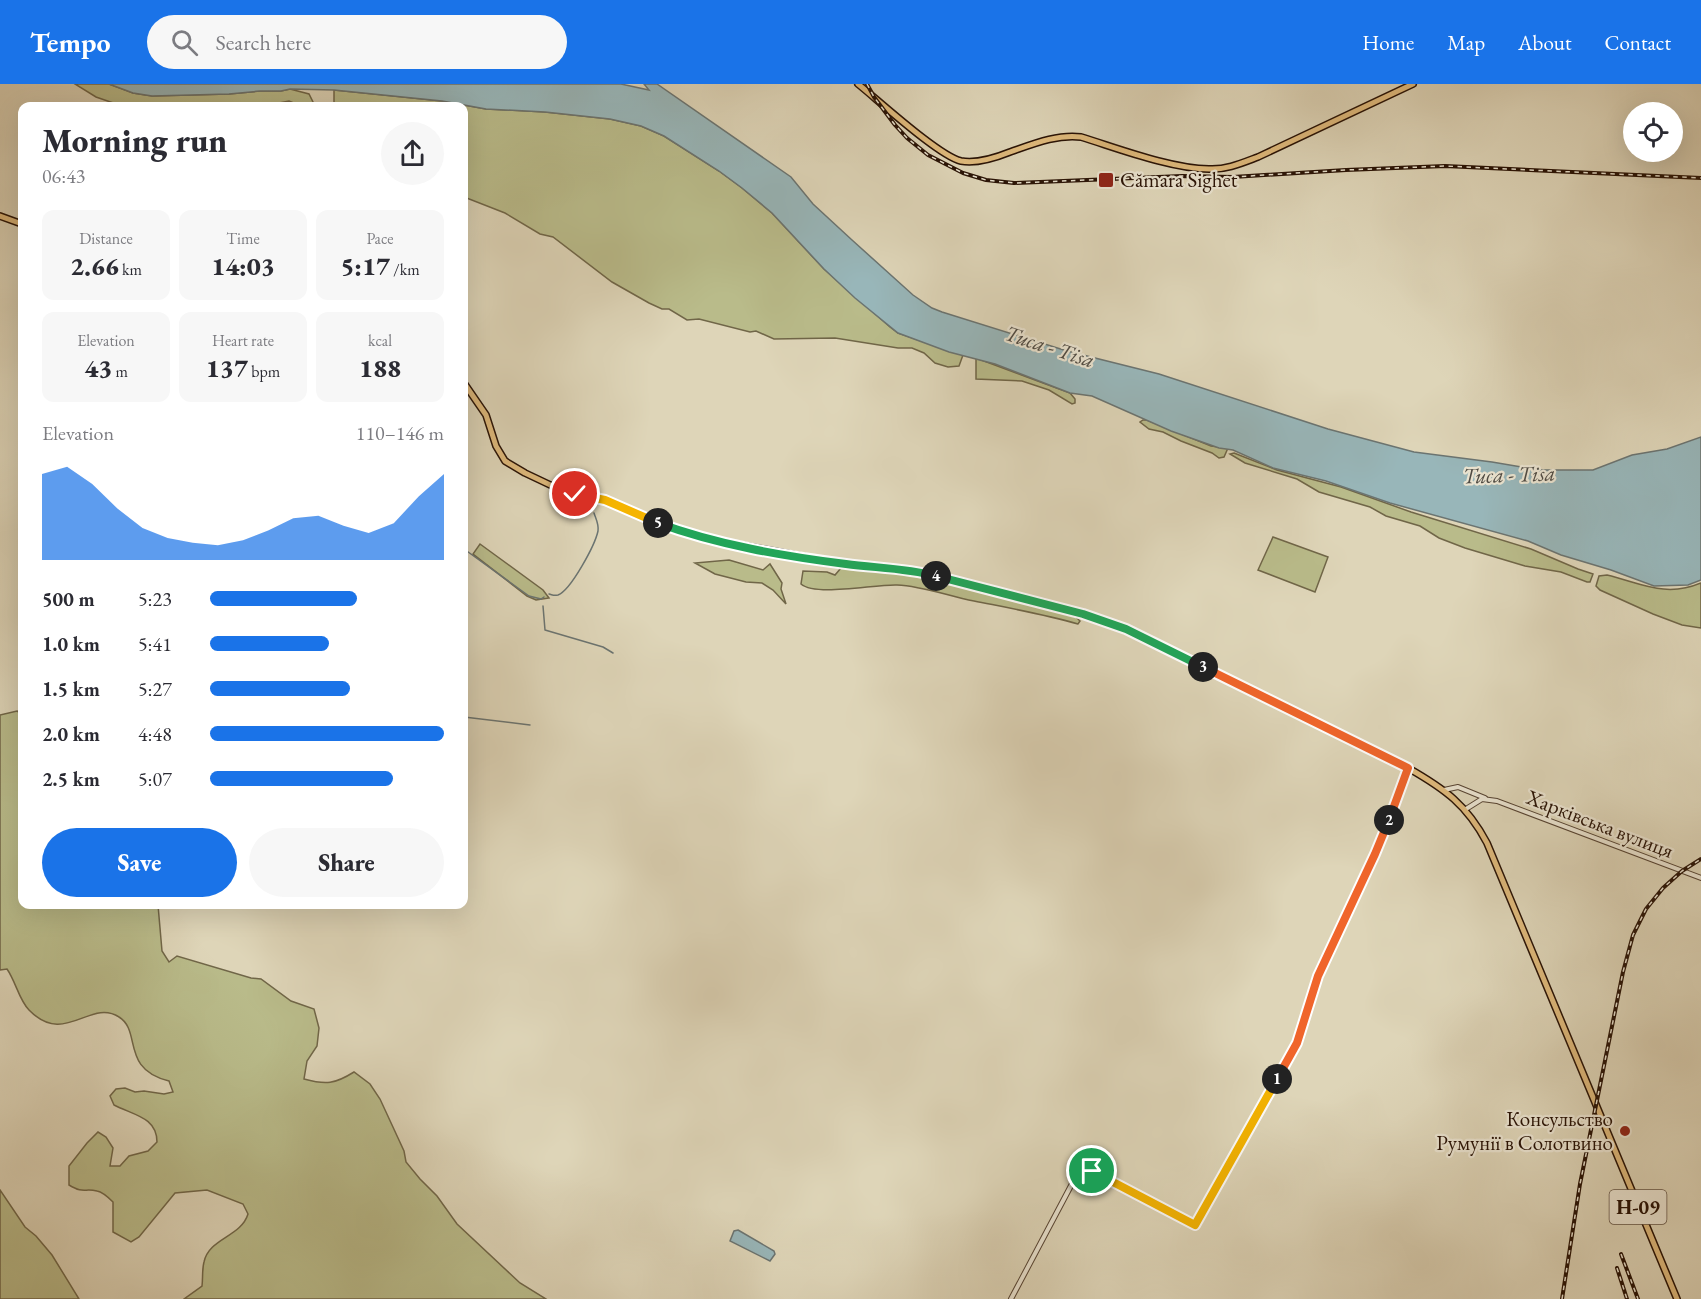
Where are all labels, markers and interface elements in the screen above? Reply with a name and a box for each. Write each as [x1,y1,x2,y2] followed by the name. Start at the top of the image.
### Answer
[147,15,567,69] search box
[30,24,111,60] text: Tempo
[168,26,201,59] icon: search
[216,28,311,57] text: Search here
[1362,29,1414,56] text: Home
[1447,29,1485,56] text: Map
[1518,29,1571,56] text: About
[1604,29,1671,56] text: Contact
[1623,102,1683,162] map controls
[1623,102,1683,162] button: locate
[42,119,227,162] text: Morning run
[381,122,444,185] button: share
[42,163,85,189] text: 06:43
[1120,166,1238,193] place label: Cămara Sighet
[1097,171,1115,189] marker: Cămara Sighet
[79,228,133,249] text: Distance
[226,228,260,249] text: Time
[367,228,393,249] text: Pace
[70,249,119,283] text: 2.66
[211,249,275,283] text: 14:03
[340,249,390,283] text: 5:17
[119,259,142,280] text: km
[390,259,420,280] text: /km
[1001,318,1098,375] water label: Тиса - Tisa
[77,330,135,351] text: Elevation
[212,330,274,351] text: Heart rate
[368,330,392,351] text: kcal
[84,351,112,385] text: 43
[206,351,248,385] text: 137
[359,351,401,385] text: 188
[112,361,128,382] text: m
[248,361,280,382] text: bpm
[42,420,114,446] text: Elevation
[356,420,444,446] text: 110–146 m
[1462,458,1556,491] water label: Тиса - Tisa
[549,468,600,519] pin
[558,477,591,510] icon: check
[643,508,673,538] pin: 5
[654,512,662,533] text: 5
[921,561,951,591] pin: 4
[932,565,940,586] text: 4
[42,586,95,612] text: 500 m
[138,586,172,612] text: 5:23
[42,631,100,657] text: 1.0 km
[138,631,172,657] text: 5:41
[1188,652,1218,682] pin: 3
[1199,656,1207,677] text: 3
[42,676,100,702] text: 1.5 km
[138,676,172,702] text: 5:27
[42,721,100,747] text: 2.0 km
[138,721,172,747] text: 4:48
[42,766,100,792] text: 2.5 km
[138,766,172,792] text: 5:07
[1522,783,1678,864] street label: Харківська вулиця
[1374,805,1404,835] pin: 2
[1385,809,1393,830] text: 2
[42,828,237,897] button: Save
[249,828,444,897] button: Share
[1262,1064,1292,1094] pin: 1
[1273,1068,1281,1089] text: 1
[1436,1105,1613,1156] place label: Консульство Румунії в Солотвино
[1618,1124,1632,1138] marker: Консульство Румунії в Солотвино
[1066,1145,1117,1196] pin
[1075,1154,1108,1187] icon: arrive
[1610,1190,1666,1224] road number: Н-09

